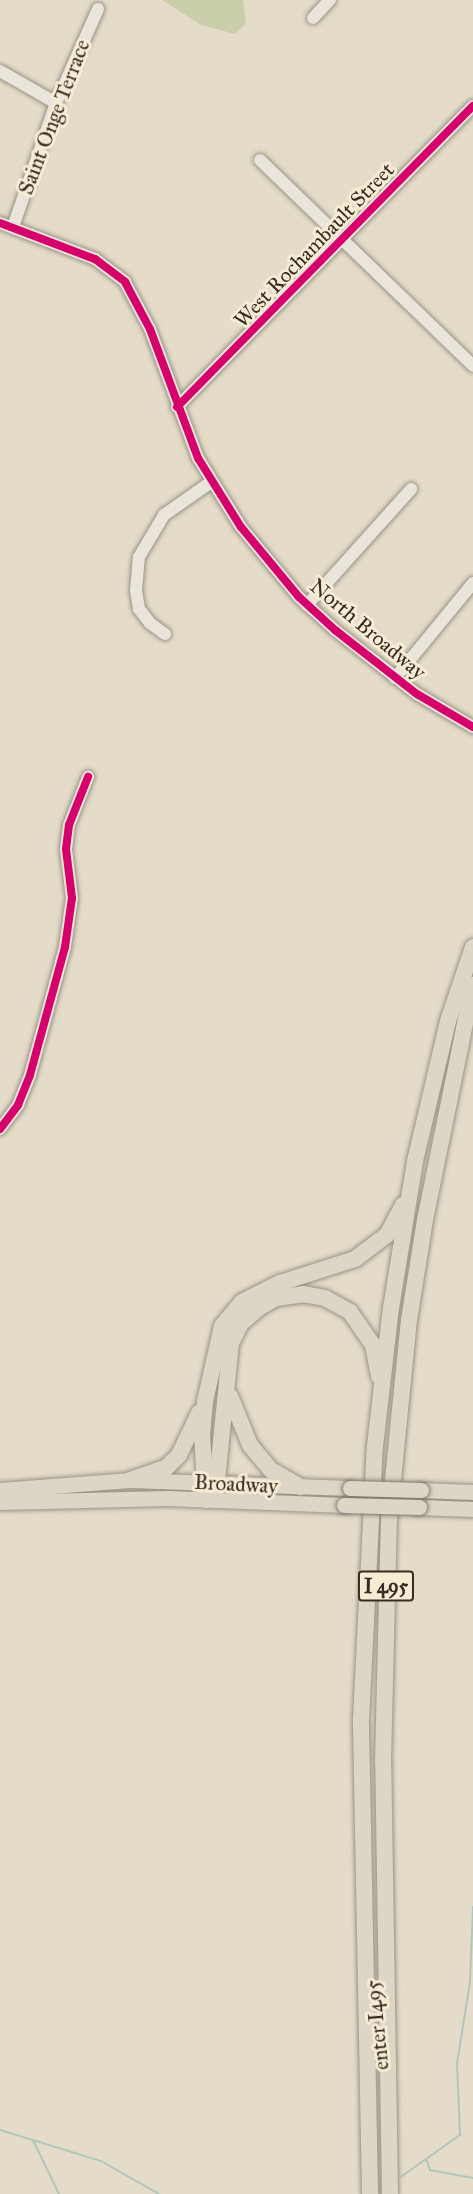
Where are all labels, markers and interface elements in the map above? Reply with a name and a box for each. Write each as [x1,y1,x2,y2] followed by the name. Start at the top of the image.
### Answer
[13,36,95,198] street label: Saint Onge Terrace
[229,157,399,333] street label: West Rochambault Street
[305,573,431,685] street label: North Broadway
[194,1469,278,1499] street label: Broadway
[358,1569,414,1603] road number: I 495
[360,1979,394,2071] street label: enter I495

